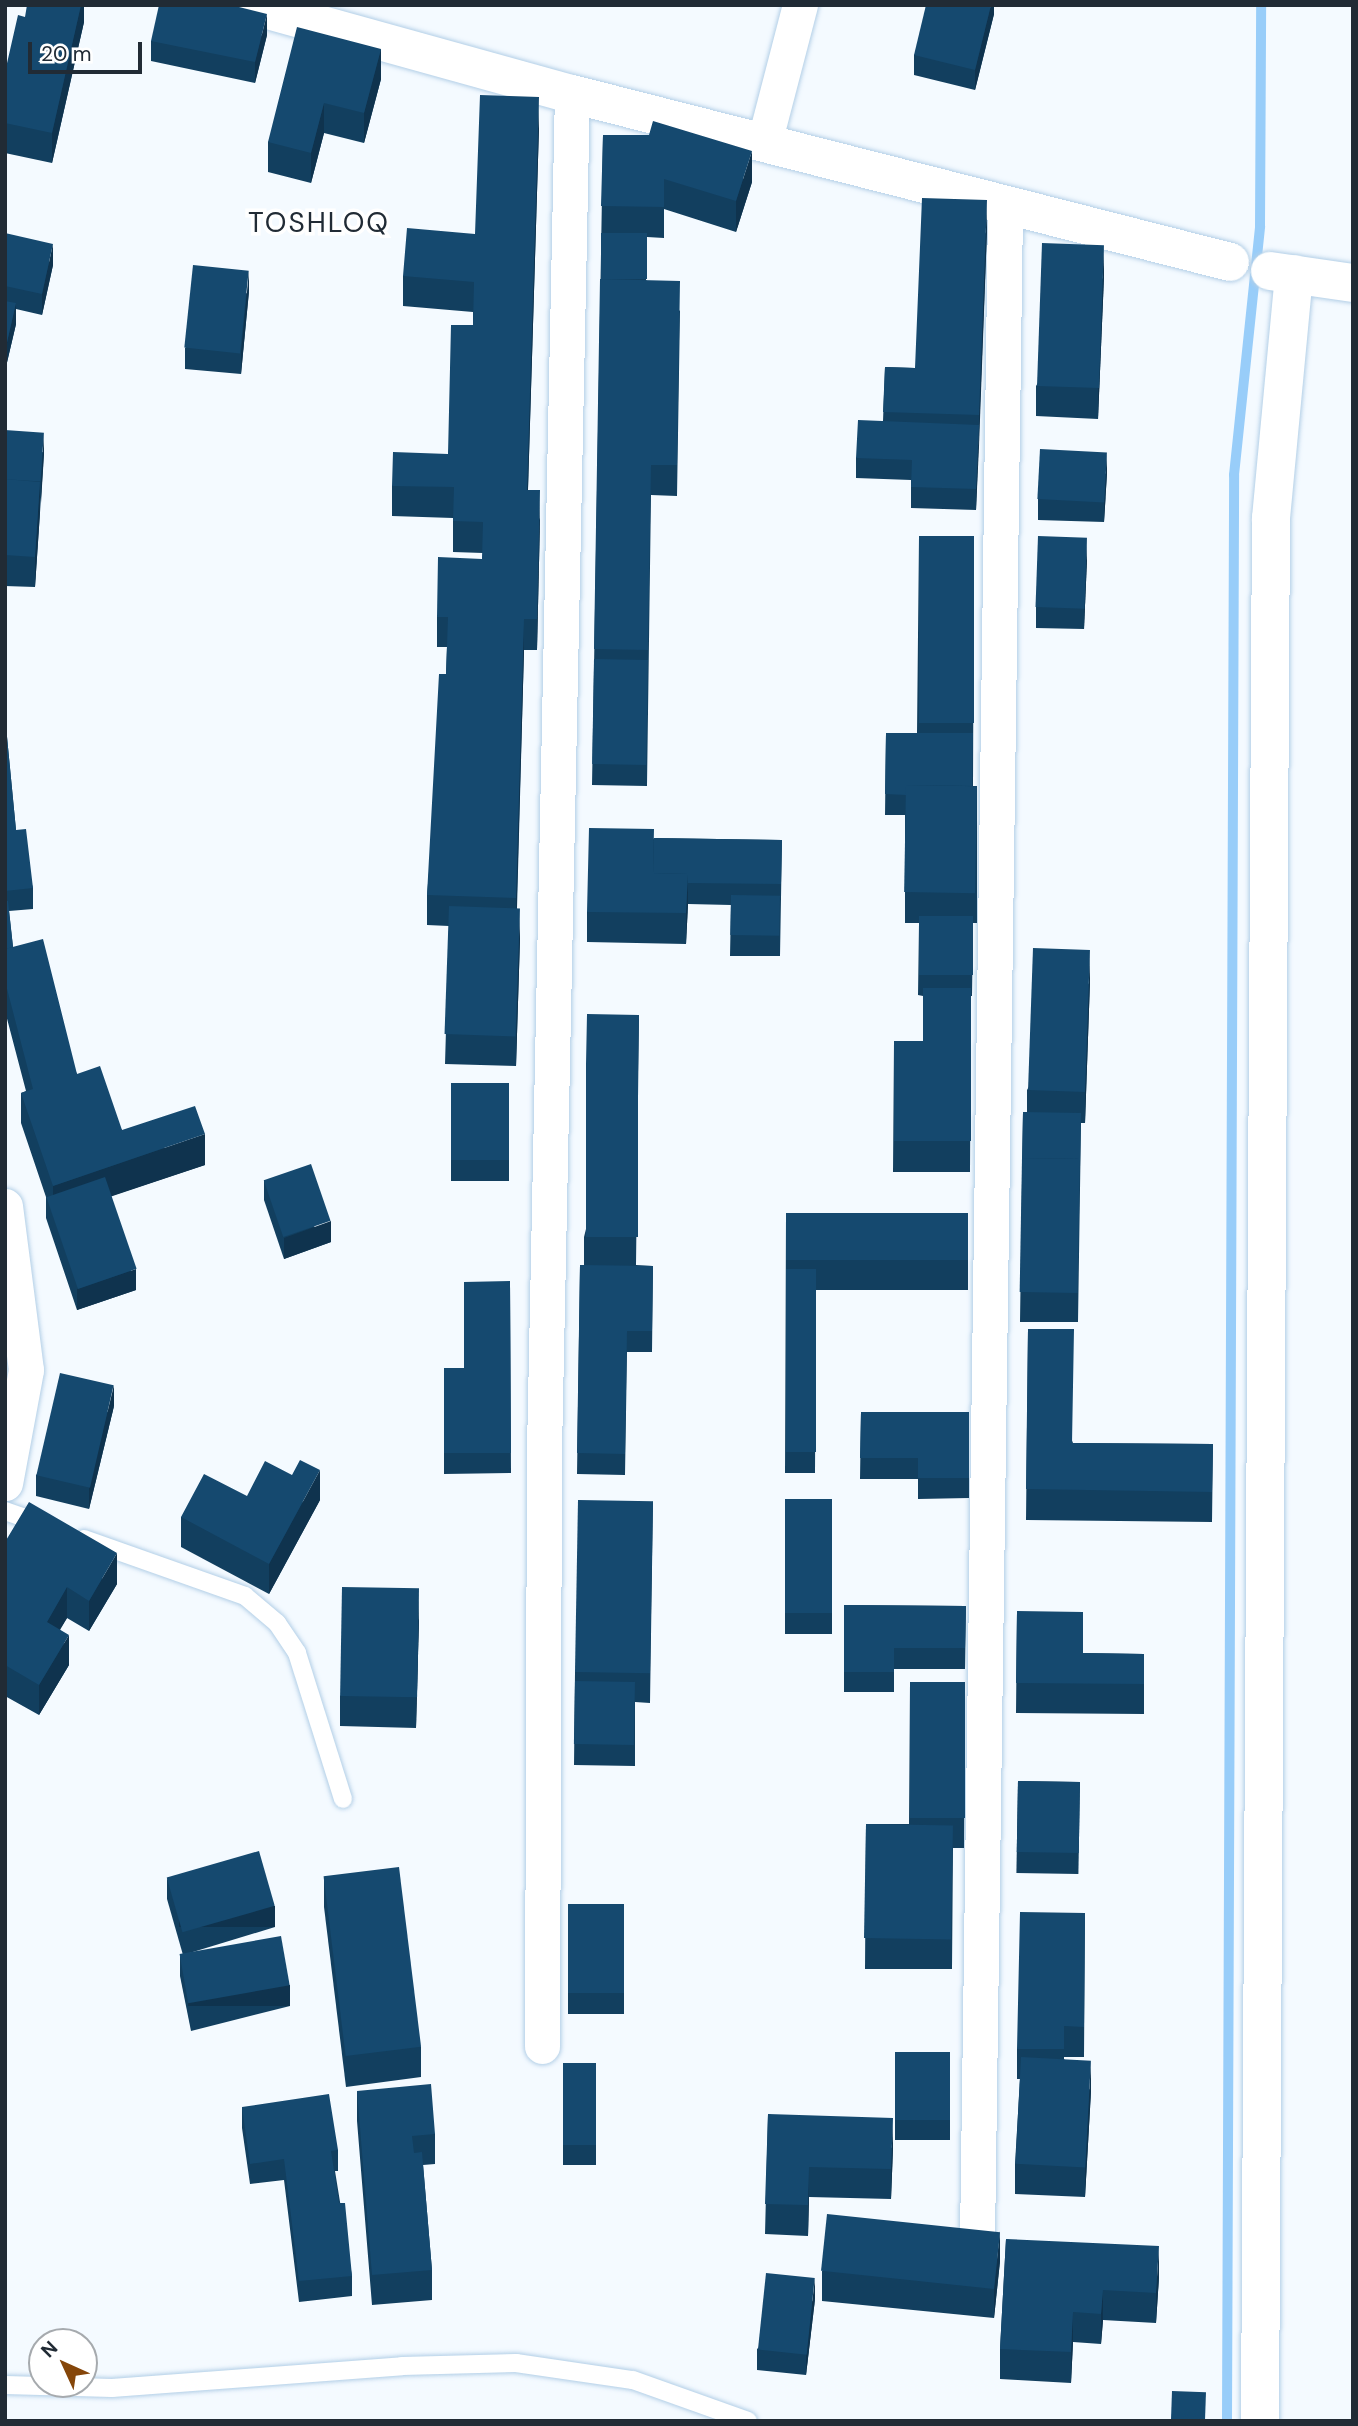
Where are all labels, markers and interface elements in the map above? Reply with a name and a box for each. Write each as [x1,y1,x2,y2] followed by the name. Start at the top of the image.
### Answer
[32,28,145,72] scale bar
[41,40,92,68] text: 20 m
[249,206,389,240] district label: TOSHLOQ
[28,2328,98,2398] north arrow
[35,2335,63,2363] text: N

